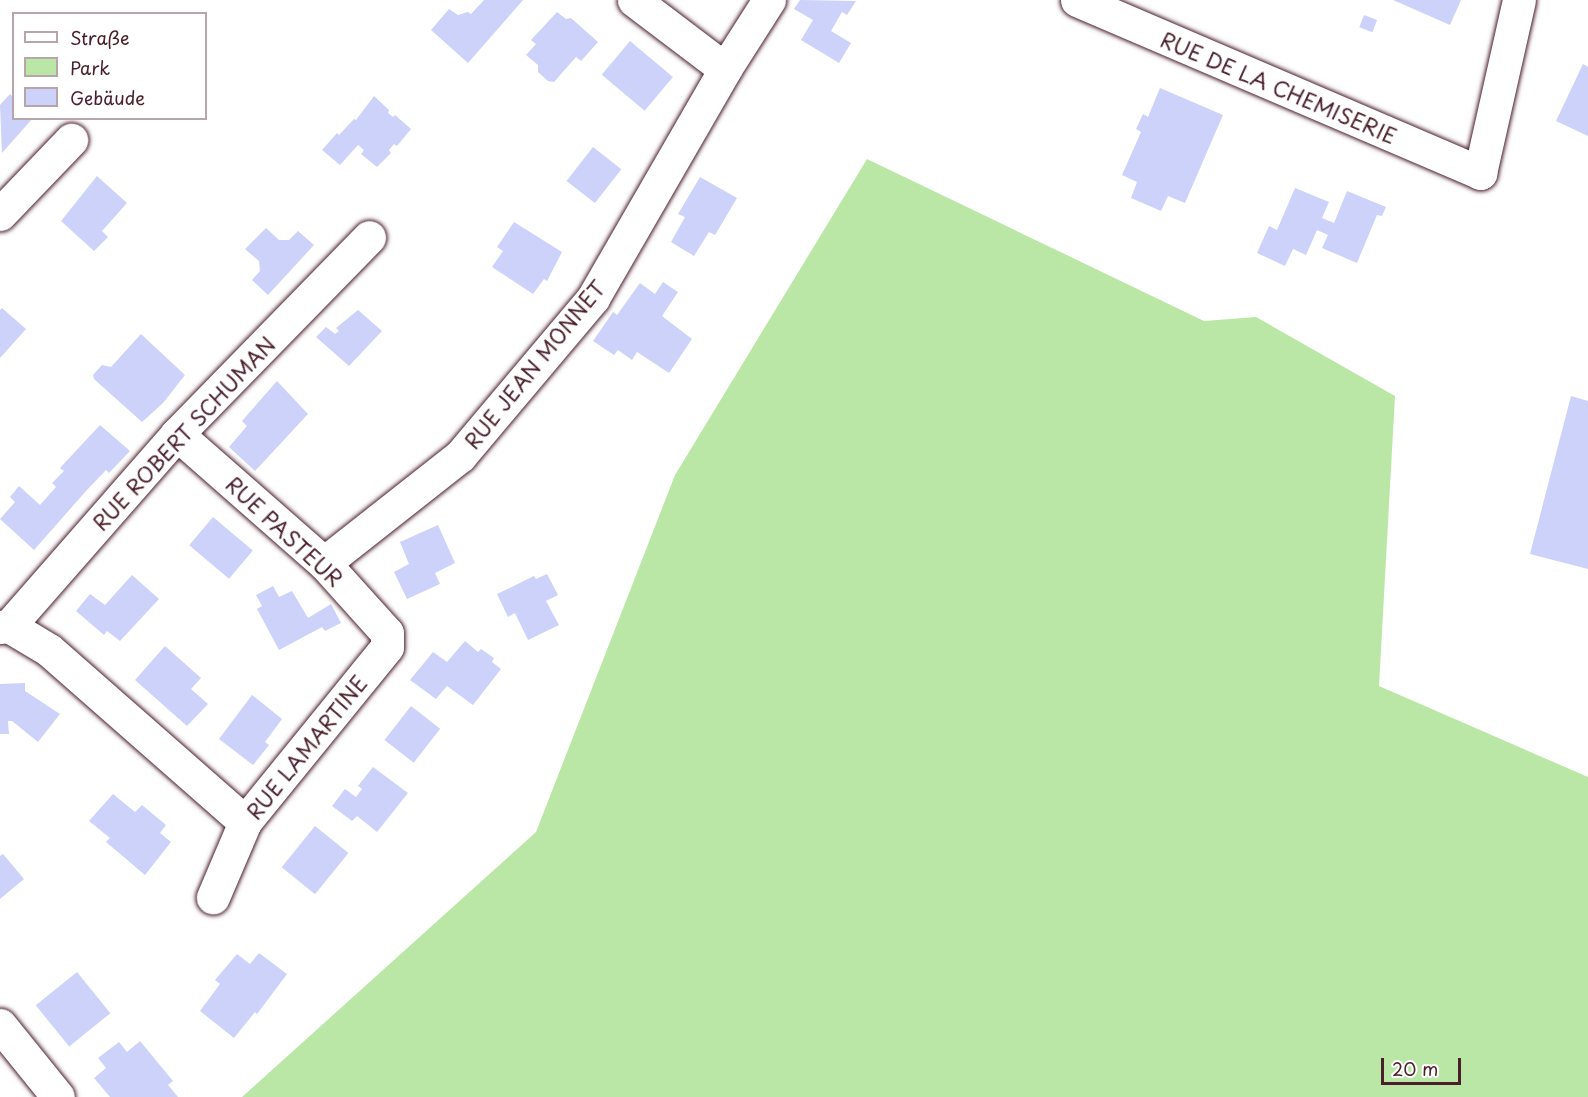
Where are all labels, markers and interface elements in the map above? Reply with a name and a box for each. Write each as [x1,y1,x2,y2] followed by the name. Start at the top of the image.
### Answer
[12,12,207,120] legend
[70,24,130,51] text: Straße
[1157,26,1401,148] street label: RUE DE LA CHEMISERIE
[70,54,110,81] text: Park
[70,84,145,111] text: Gebäude
[458,274,610,454] street label: RUE JEAN MONNET
[86,330,280,536] street label: RUE ROBERT SCHUMAN
[221,470,349,592] street label: RUE PASTEUR
[240,670,372,824] street label: RUE LAMARTINE
[1384,1046,1464,1084] scale bar
[1392,1055,1438,1082] text: 20 m

